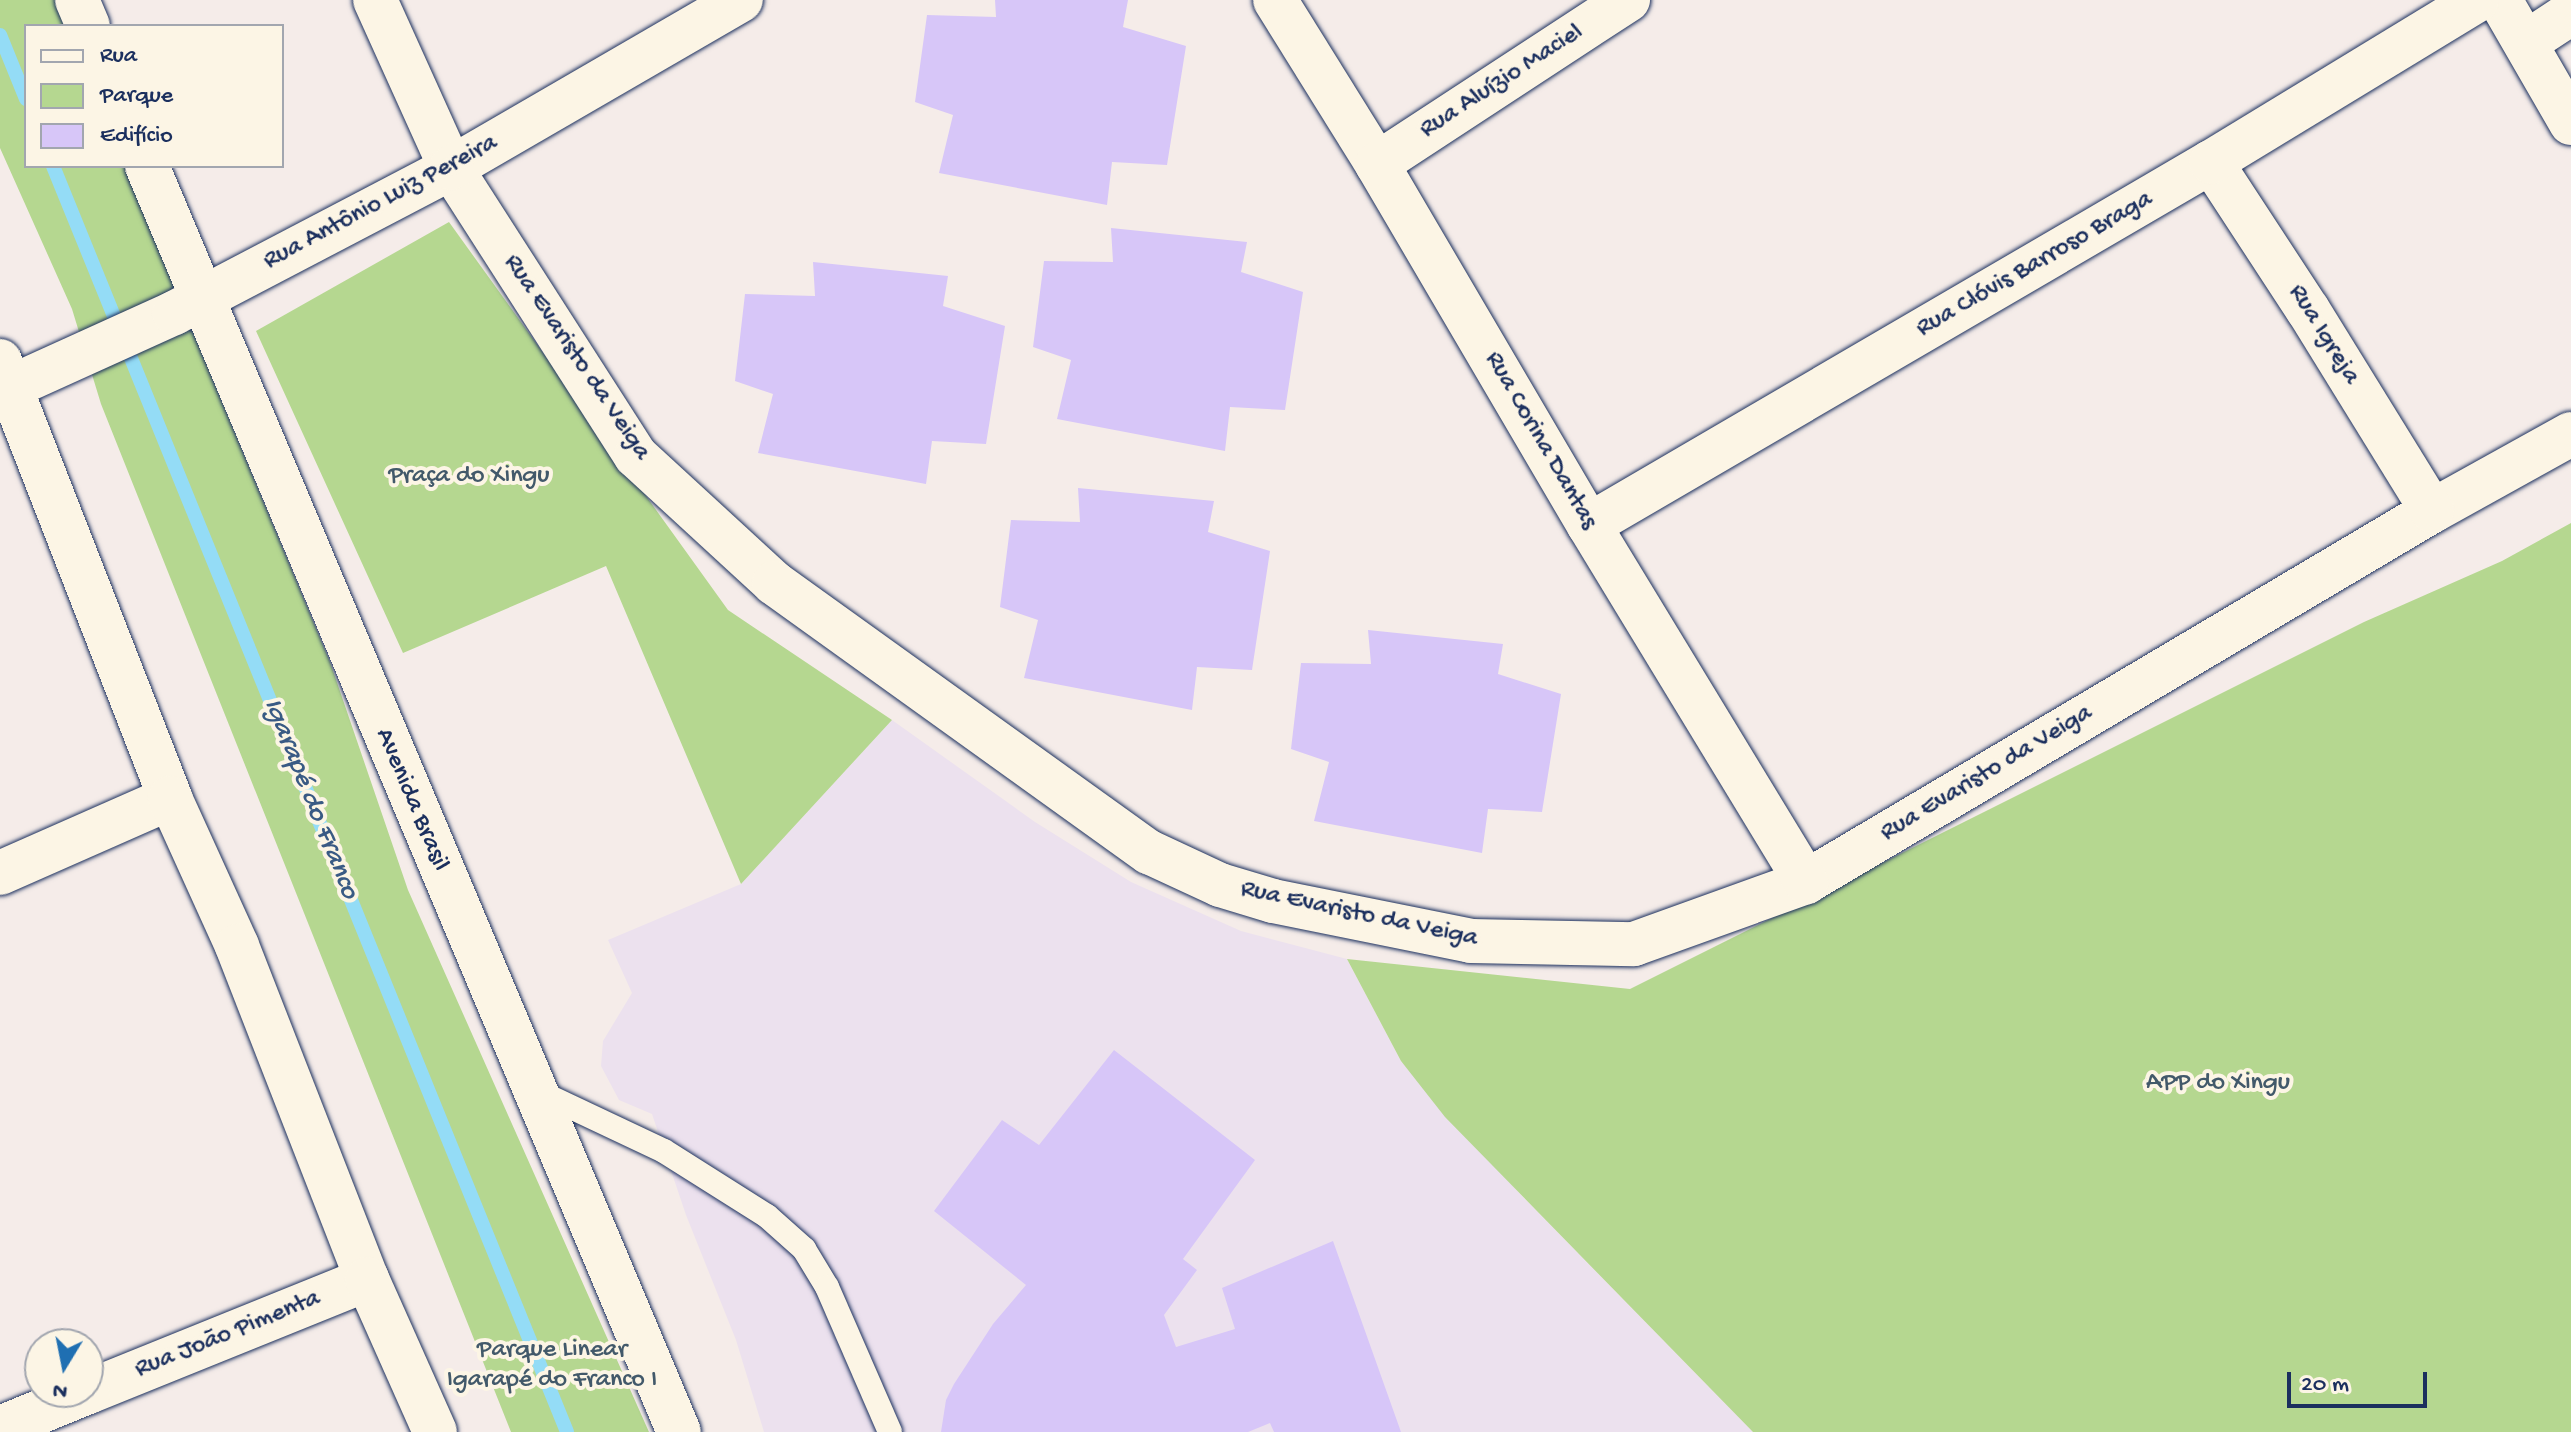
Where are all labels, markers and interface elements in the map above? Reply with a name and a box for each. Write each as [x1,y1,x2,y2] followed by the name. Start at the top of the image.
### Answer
[1415,18,1589,146] street label: Rua Aluízio Maciel
[24,24,284,168] legend
[100,42,137,71] text: Rua
[100,82,173,111] text: Parque
[100,122,173,151] text: Edifício
[259,128,503,278] street label: Rua Antônio Luiz Pereira
[1911,185,2159,345] street label: Rua Clóvis Barroso Braga
[495,249,657,467] street label: Rua Evaristo da Veiga
[2280,279,2366,391] street label: Rua Igreja
[1476,347,1604,535] street label: Rua Corina Dantas
[388,461,550,493] park label: Praça do Xingu
[254,694,366,904] water label: Igarapé do Franco
[1875,698,2099,850] street label: Rua Evaristo da Veiga
[367,724,455,876] street label: Avenida Brasil
[1238,875,1480,955] street label: Rua Evaristo da Veiga
[2146,1068,2290,1100] park label: APP do Xingu
[131,1284,325,1386] street label: Rua João Pimenta
[24,1328,104,1408] north arrow
[447,1335,657,1396] park label: Parque Linear Igarapé do Franco I
[2291,1356,2431,1406] scale bar
[2301,1371,2349,1400] text: 20 m
[51,1376,70,1404] text: N

